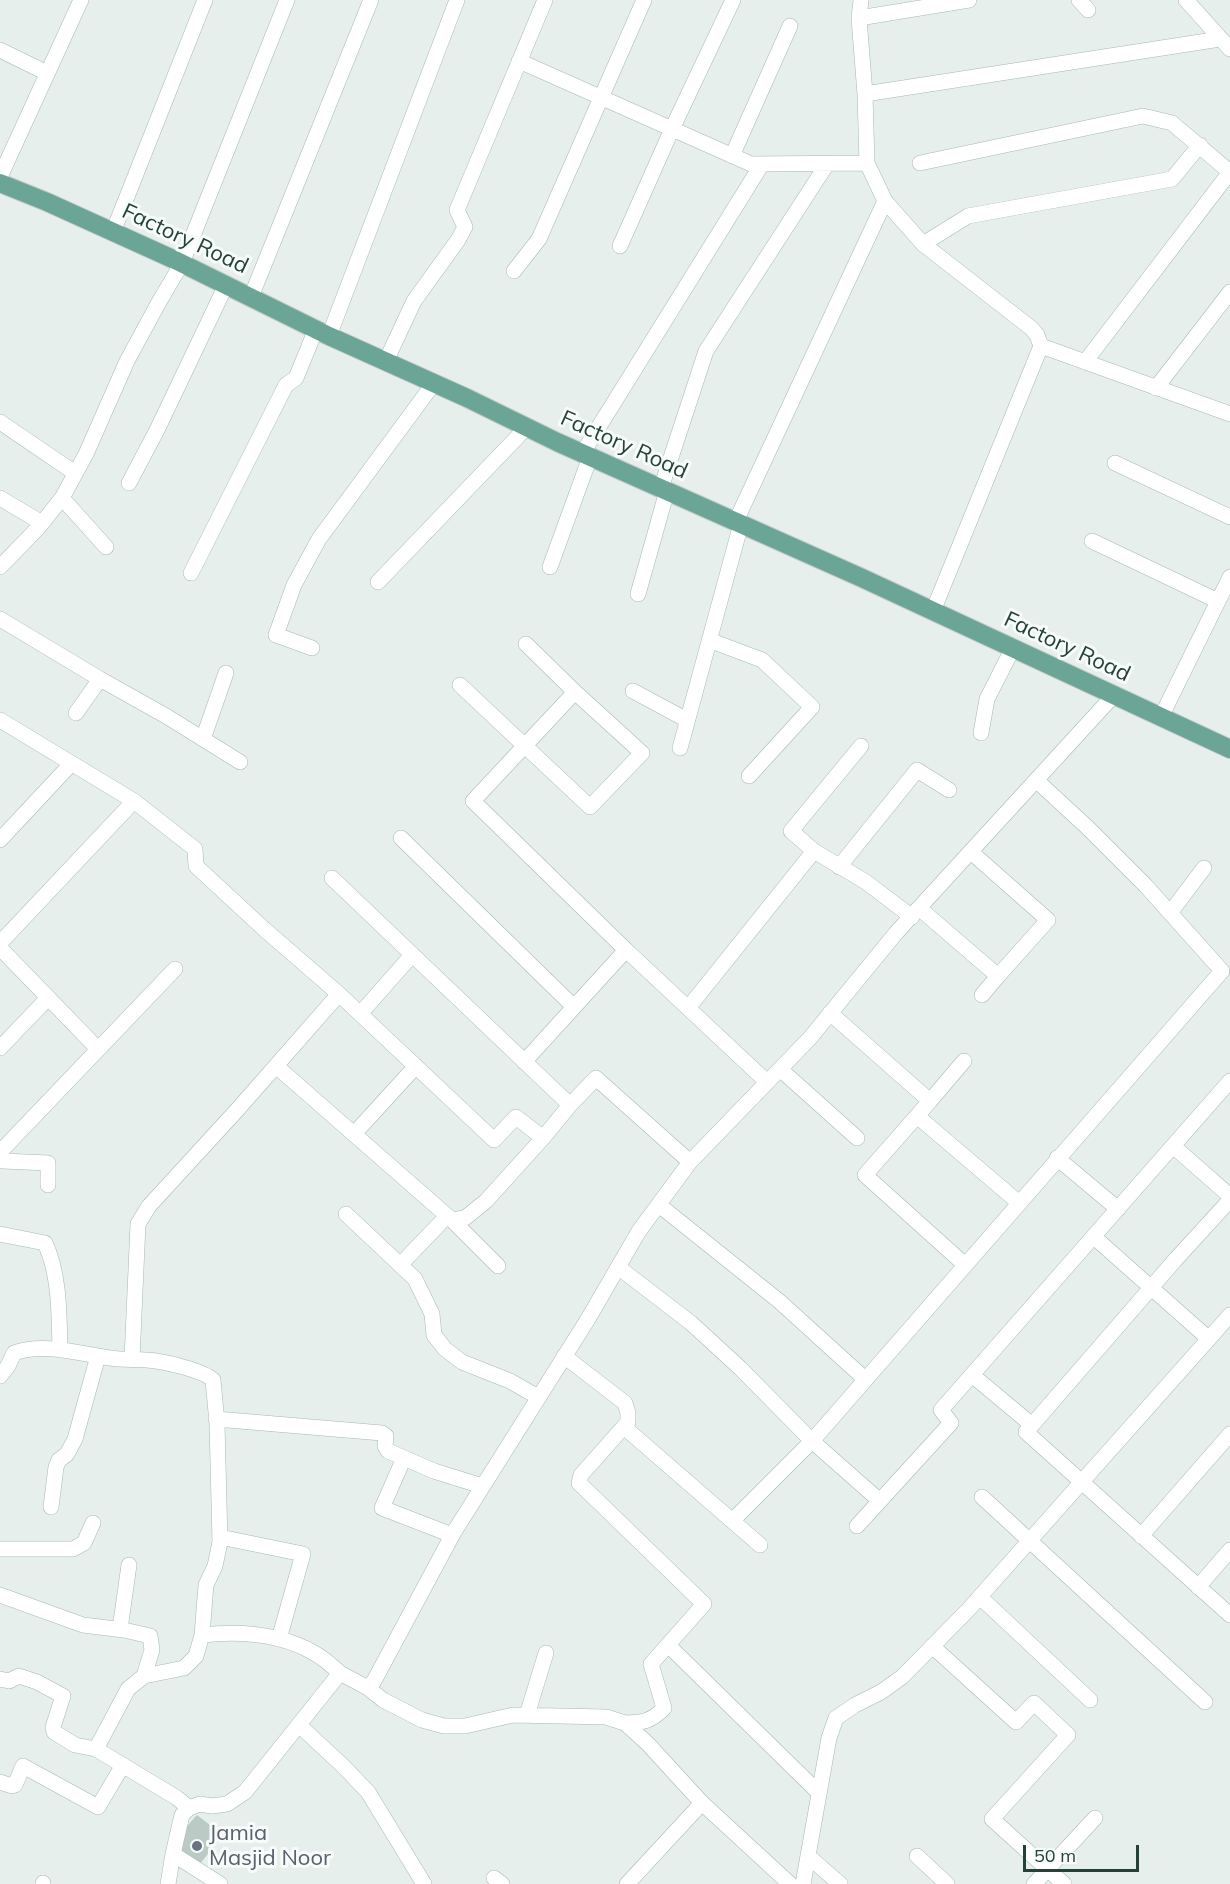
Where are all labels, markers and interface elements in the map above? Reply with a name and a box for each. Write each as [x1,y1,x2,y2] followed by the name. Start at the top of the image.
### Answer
[118,198,252,280] street label: Factory Road
[556,405,692,485] street label: Factory Road
[1000,606,1134,688] street label: Factory Road
[209,1820,331,1872] place label: Jamia Masjid Noor
[1026,1833,1142,1871] scale bar
[190,1839,204,1853] marker: Jamia Masjid Noor
[1034,1844,1076,1867] text: 50 m

